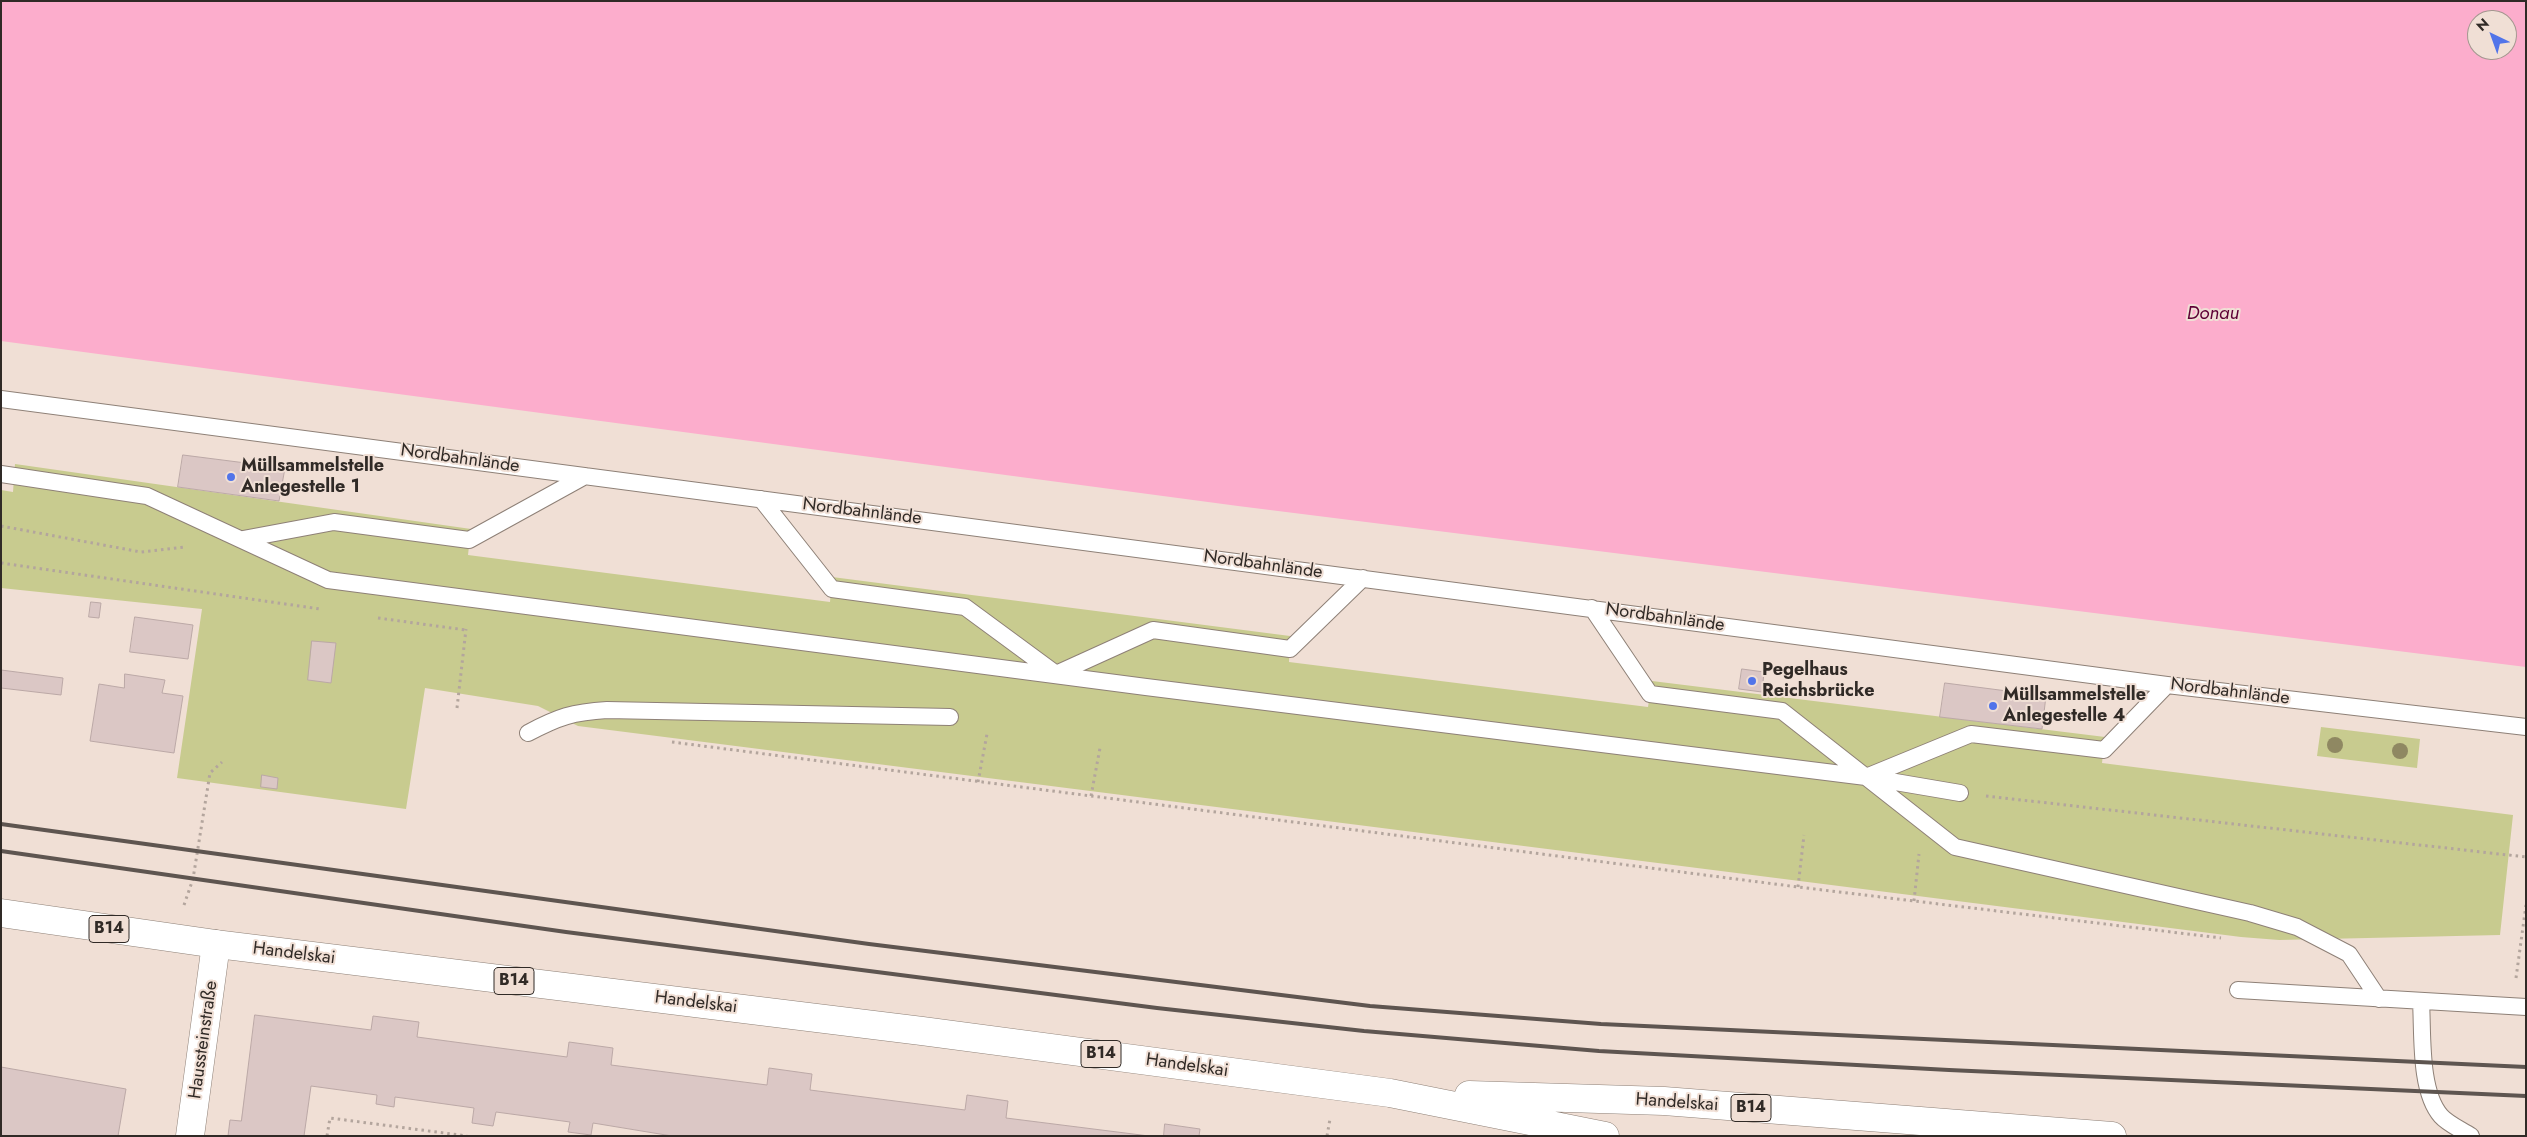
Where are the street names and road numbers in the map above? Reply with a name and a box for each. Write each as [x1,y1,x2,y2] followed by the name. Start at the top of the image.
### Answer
[399,440,521,478] street label: Nordbahnlände
[801,494,923,530] street label: Nordbahnlände
[1202,546,1324,584] street label: Nordbahnlände
[1604,599,1726,637] street label: Nordbahnlände
[2169,674,2291,710] street label: Nordbahnlände
[89,916,129,942] road number: B14
[251,938,337,970] street label: Handelskai
[494,968,534,994] road number: B14
[185,980,223,1100] street label: Haussteinstraße
[653,987,739,1019] street label: Handelskai
[1081,1040,1121,1068] road number: B14
[1144,1050,1230,1082] street label: Handelskai
[1635,1089,1719,1117] street label: Handelskai
[1731,1094,1771,1122] road number: B14

